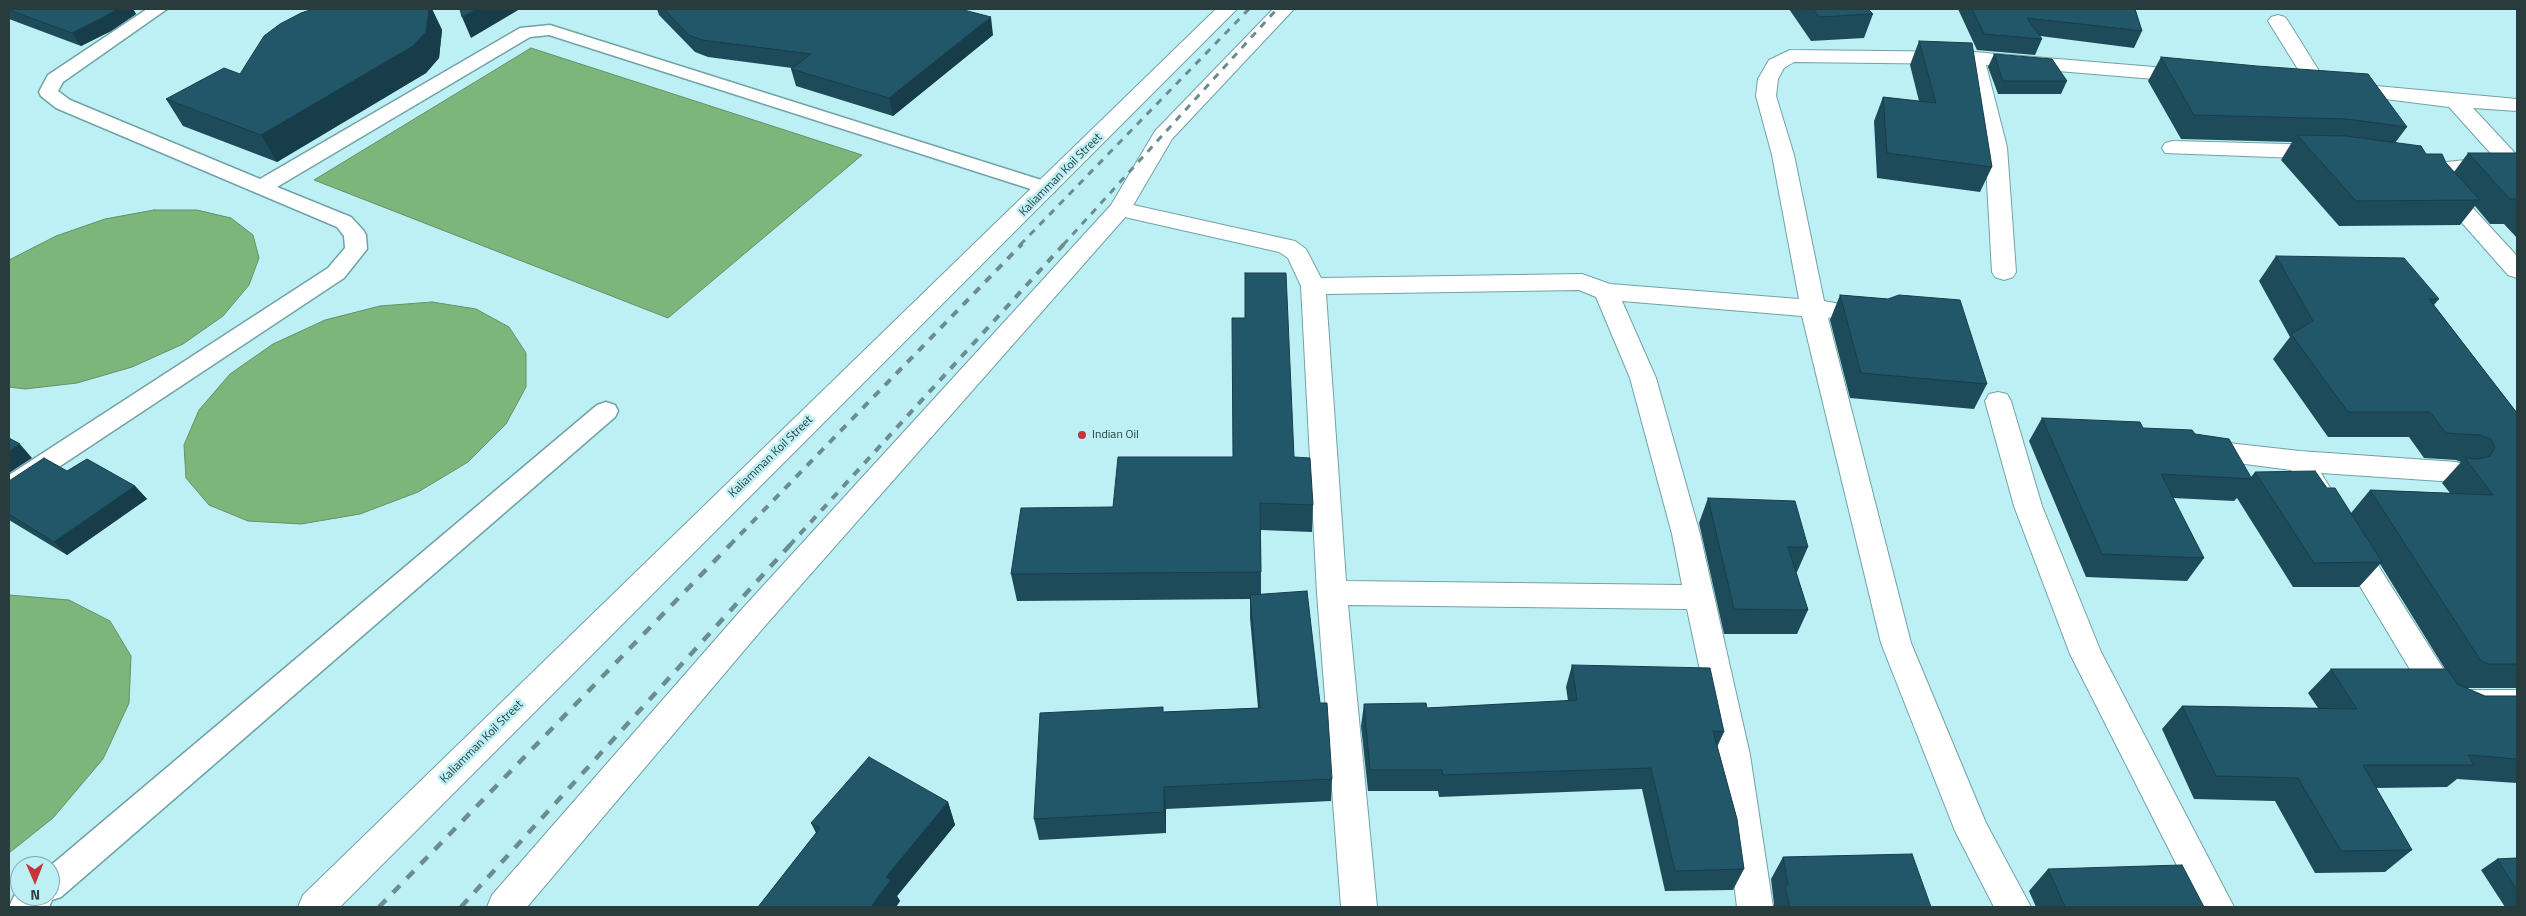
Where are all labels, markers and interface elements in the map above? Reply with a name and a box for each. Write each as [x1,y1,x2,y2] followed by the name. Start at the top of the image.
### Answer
[1017,131,1105,219] street label: Kaliamman Koil Street
[726,413,816,501] street label: Kaliamman Koil Street
[1092,428,1139,442] place label: Indian Oil
[1076,429,1088,441] marker: Indian Oil
[438,698,526,786] street label: Kaliamman Koil Street
[10,856,60,906] north arrow
[30,885,40,906] text: N

